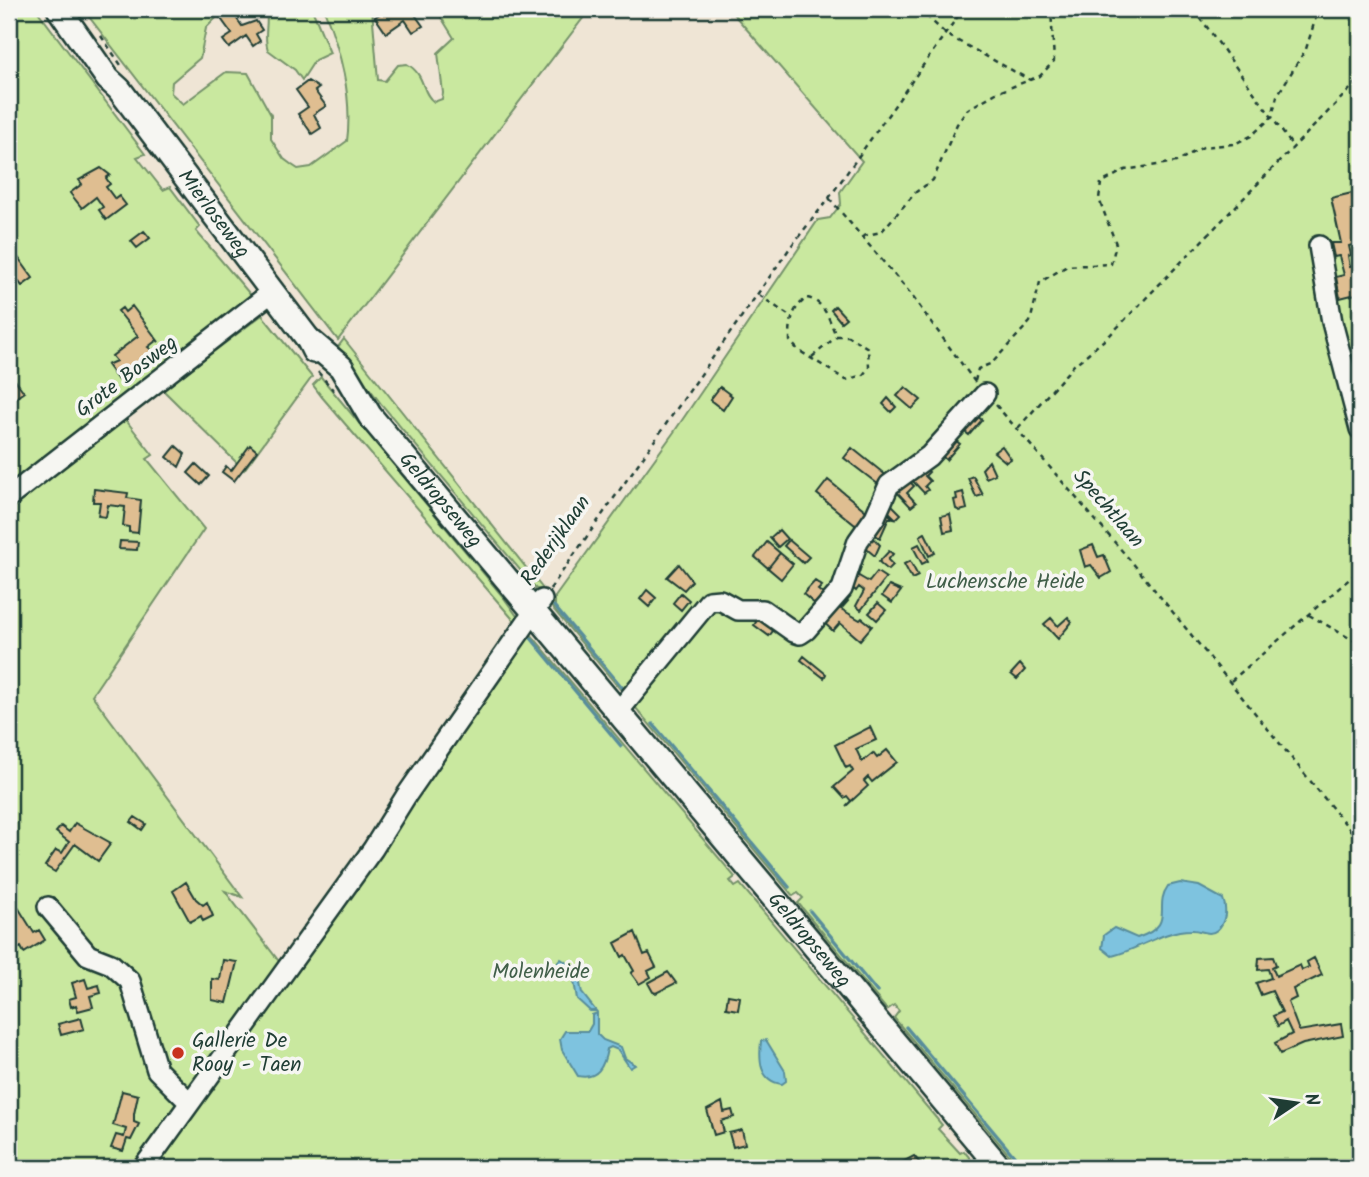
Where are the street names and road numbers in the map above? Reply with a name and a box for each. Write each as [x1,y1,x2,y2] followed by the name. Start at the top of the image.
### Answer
[169,162,258,266] street label: Mierloseweg
[69,328,185,426] street label: Grote Bosweg
[390,445,491,555] street label: Geldropseweg
[1064,462,1152,556] street label: Spechtlaan
[512,489,600,593] street label: Rederijklaan
[759,885,859,995] street label: Geldropseweg

